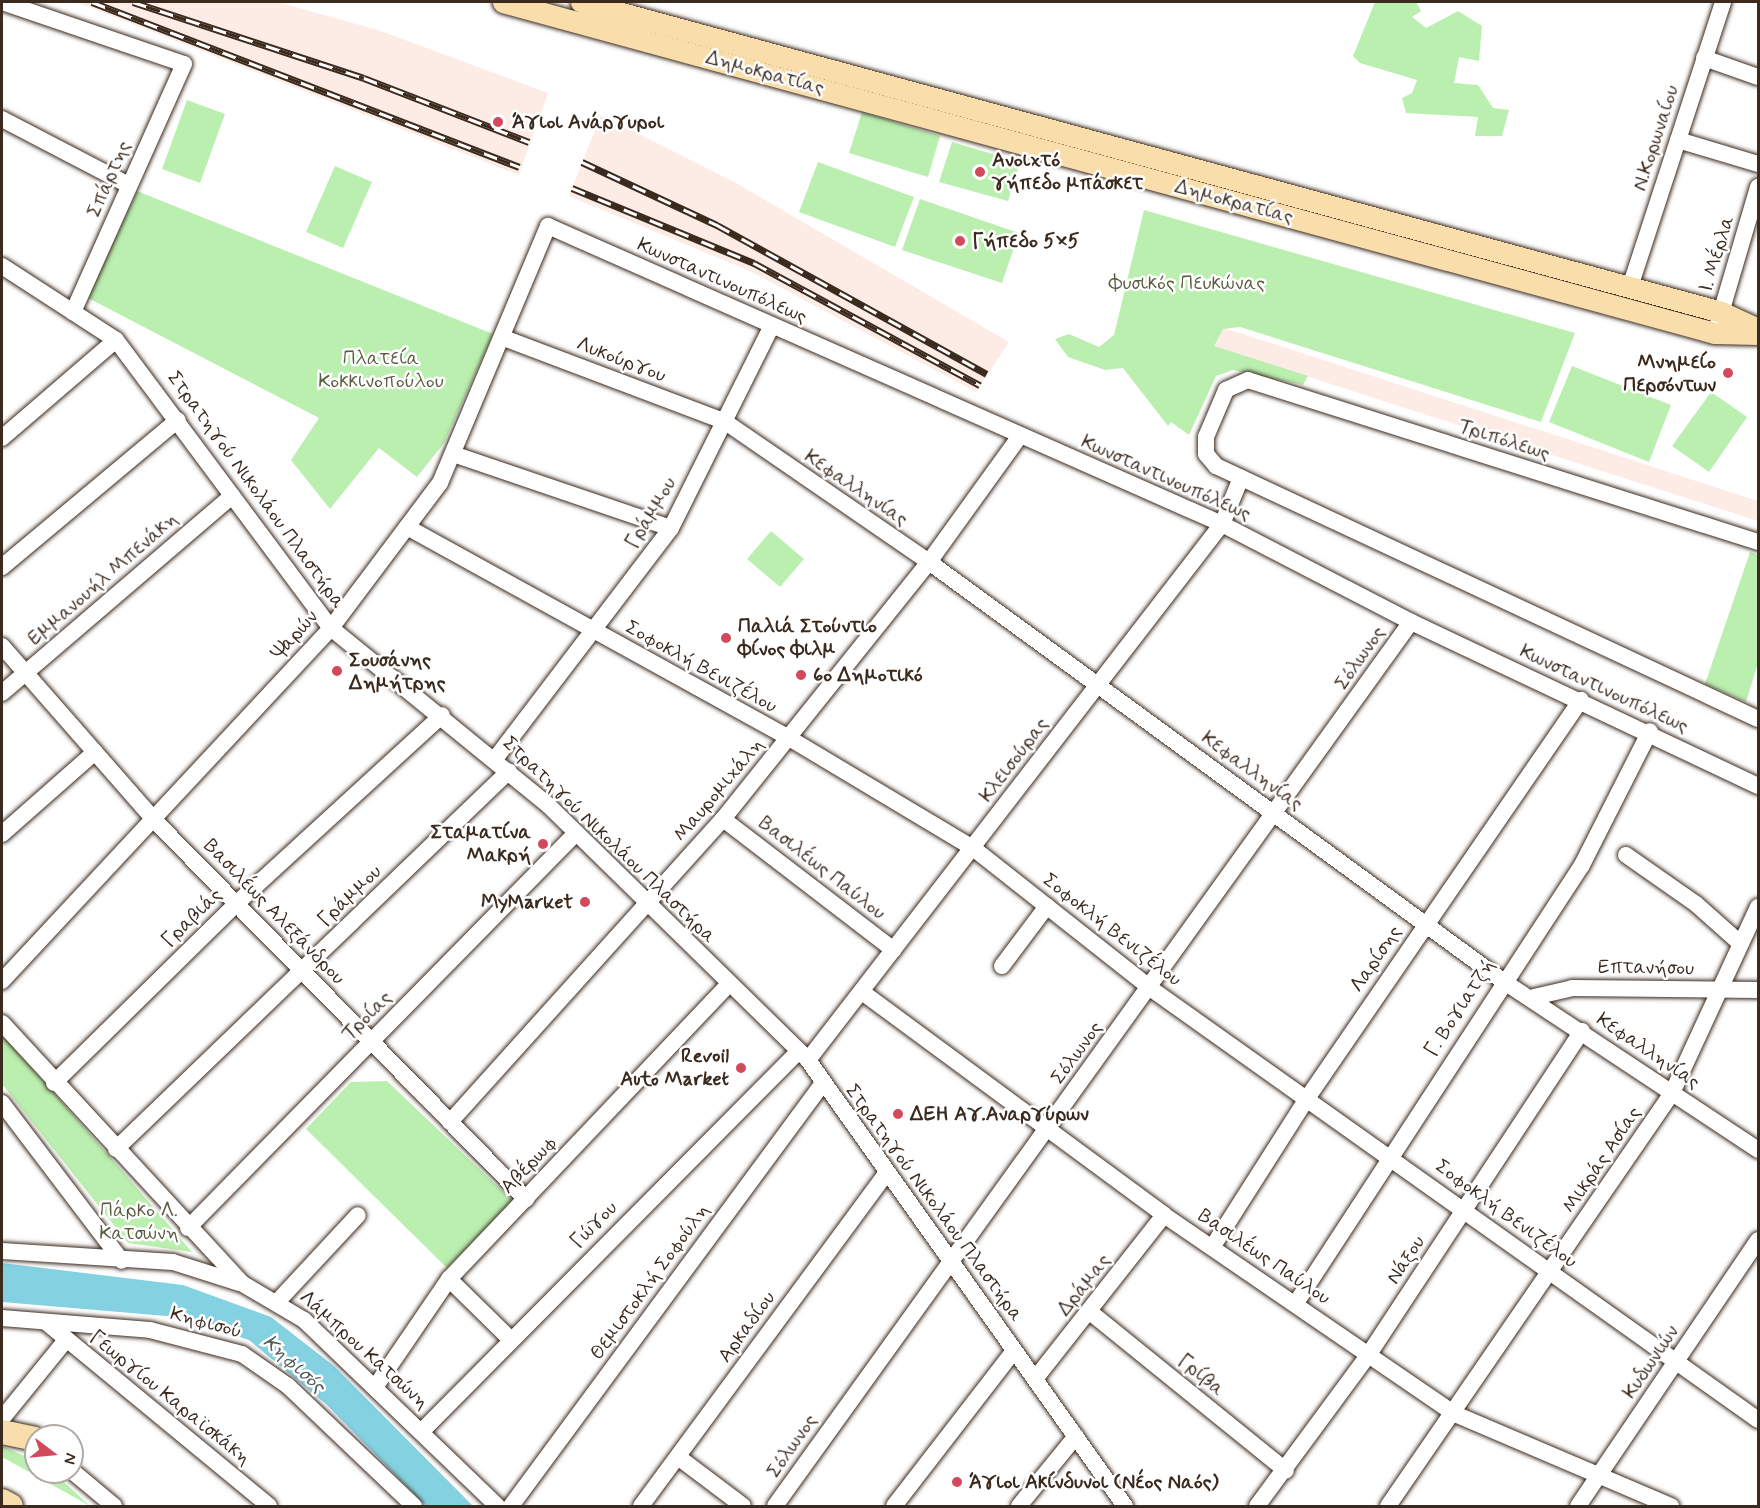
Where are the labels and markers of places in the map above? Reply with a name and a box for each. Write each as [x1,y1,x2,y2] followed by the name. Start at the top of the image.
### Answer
[512,110,664,134] place label: Άγιοι Ανάργυροι
[489,113,507,131] marker: Άγιοι Ανάργυροι
[992,148,1143,195] place label: Ανοιχτό γήπεδο μπάσκετ
[973,165,987,179] marker: Ανοιχτό γήπεδο μπάσκετ
[972,229,1080,253] place label: Γήπεδο 5×5
[953,234,967,248] marker: Γήπεδο 5×5
[1623,350,1716,397] place label: Μνημείο Περσόντων
[1721,366,1735,380] marker: Μνημείο Περσόντων
[738,614,877,661] place label: Παλιά Στούντιο Φίνος Φιλμ
[719,631,733,645] marker: Παλιά Στούντιο Φίνος Φιλμ
[349,648,446,695] place label: Σουσάνης Δημήτρης
[813,663,923,687] place label: 6ο Δημοτικό
[330,664,344,678] marker: Σουσάνης Δημήτρης
[794,668,808,682] marker: 6ο Δημοτικό
[430,820,531,867] place label: Σταματίνα Μακρή
[536,837,550,851] marker: Σταματίνα Μακρή
[481,890,573,914] place label: MyMarket
[578,895,592,909] marker: MyMarket
[618,1044,729,1091] place label: Revoil Auto Market
[734,1061,748,1075] marker: Revoil Auto Market
[910,1102,1089,1126] place label: ΔΕΗ Αγ.Αναργύρων
[891,1107,905,1121] marker: ΔΕΗ Αγ.Αναργύρων
[969,1470,1219,1494] place label: Άγιοι Ακίνδυνοι (Νέος Ναός)
[950,1475,964,1489] marker: Άγιοι Ακίνδυνοι (Νέος Ναός)

